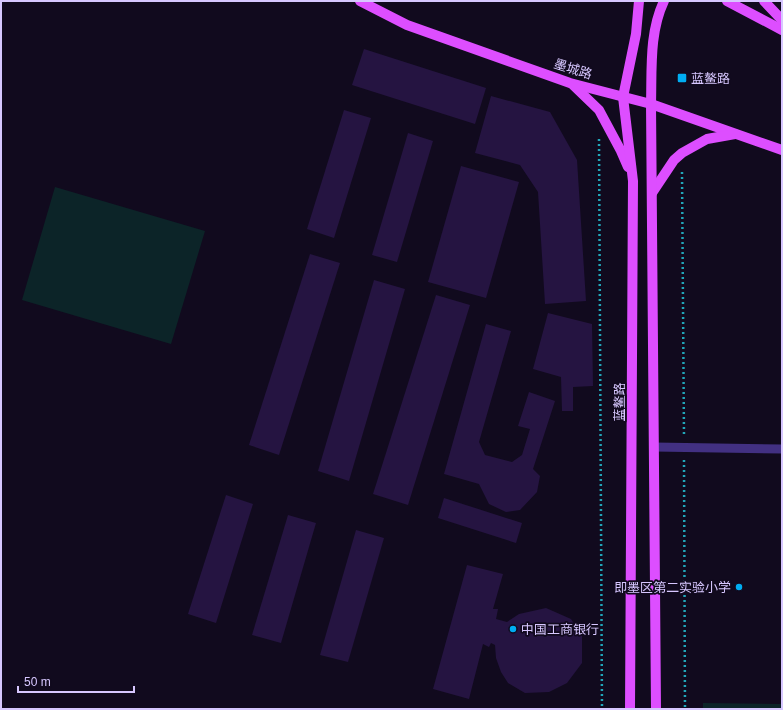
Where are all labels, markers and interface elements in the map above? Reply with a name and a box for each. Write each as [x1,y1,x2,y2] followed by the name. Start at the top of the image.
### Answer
[552,56,594,82] street label: 墨城路
[691,71,730,86] place label: 蓝鳌路
[676,72,688,84] marker: 蓝鳌路
[612,382,627,422] street label: 蓝鳌路
[614,580,731,595] place label: 即墨区第二实验小学
[734,582,744,592] marker: 即墨区第二实验小学
[521,622,599,637] place label: 中国工商银行
[508,624,518,634] marker: 中国工商银行
[18,668,134,694] scale bar
[24,675,51,689] text: 50 m

